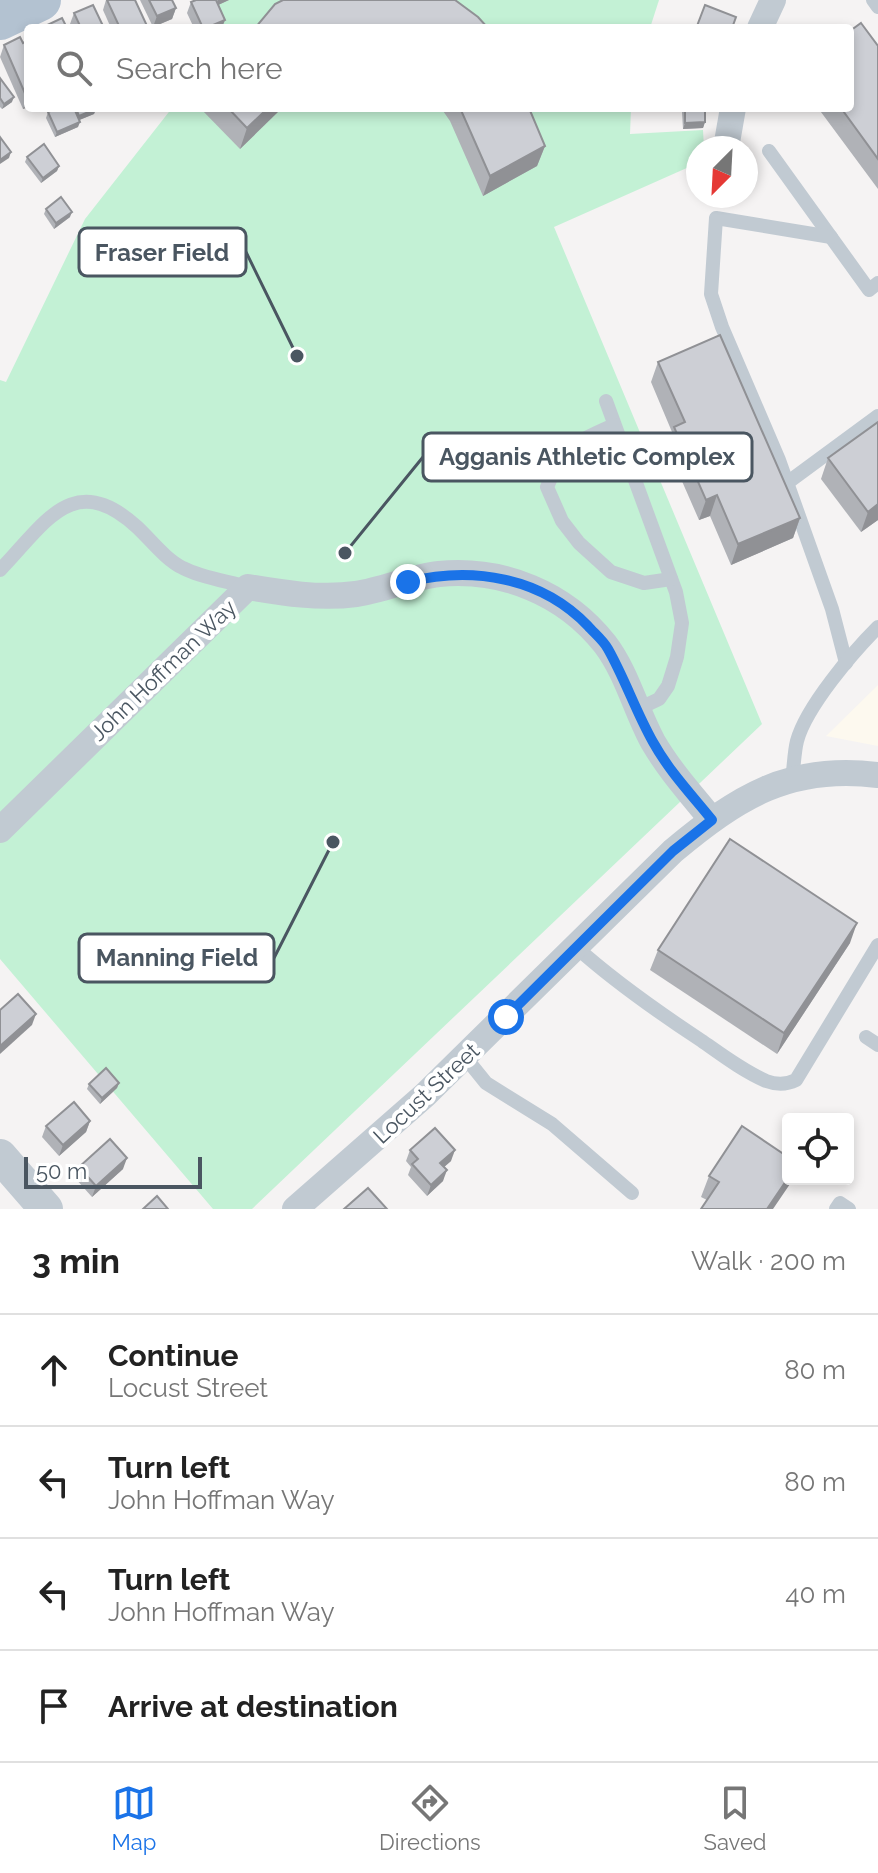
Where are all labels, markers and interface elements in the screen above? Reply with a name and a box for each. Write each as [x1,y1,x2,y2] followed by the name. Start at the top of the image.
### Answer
[24,24,854,112] search box
[52,46,96,90] icon: search
[116,51,283,86] text: Search here
[686,136,758,208] north arrow
[79,228,246,276] callout: Fraser Field
[95,238,229,267] text: Fraser Field
[423,433,752,481] callout: Agganis Athletic Complex
[439,442,735,471] text: Agganis Athletic Complex
[390,564,426,600] route end
[85,594,241,746] street label: John Hoffman Way
[79,934,274,982] callout: Manning Field
[96,943,258,972] text: Manning Field
[488,999,524,1035] route start
[368,1037,485,1149] street label: Locust Street
[782,1113,854,1185] map controls
[782,1113,854,1185] button: locate
[24,1153,202,1189] scale bar
[36,1158,87,1184] text: 50 m
[32,1241,120,1281] text: 3 min
[691,1246,846,1276] text: Walk · 200 m
[108,1338,239,1373] text: Continue
[32,1348,76,1392] icon: ahead
[784,1355,846,1385] text: 80 m
[108,1373,268,1403] text: Locust Street
[108,1450,230,1485] text: Turn left
[32,1460,76,1504] icon: left
[784,1467,846,1497] text: 80 m
[108,1485,335,1515] text: John Hoffman Way
[108,1562,230,1597] text: Turn left
[32,1572,76,1616] icon: left
[785,1579,846,1609] text: 40 m
[108,1597,335,1627] text: John Hoffman Way
[32,1684,76,1728] icon: arrive
[108,1689,398,1724] text: Arrive at destination
[111,1781,156,1855] tab: Map
[379,1781,481,1855] tab: Directions
[704,1781,767,1855] tab: Saved

